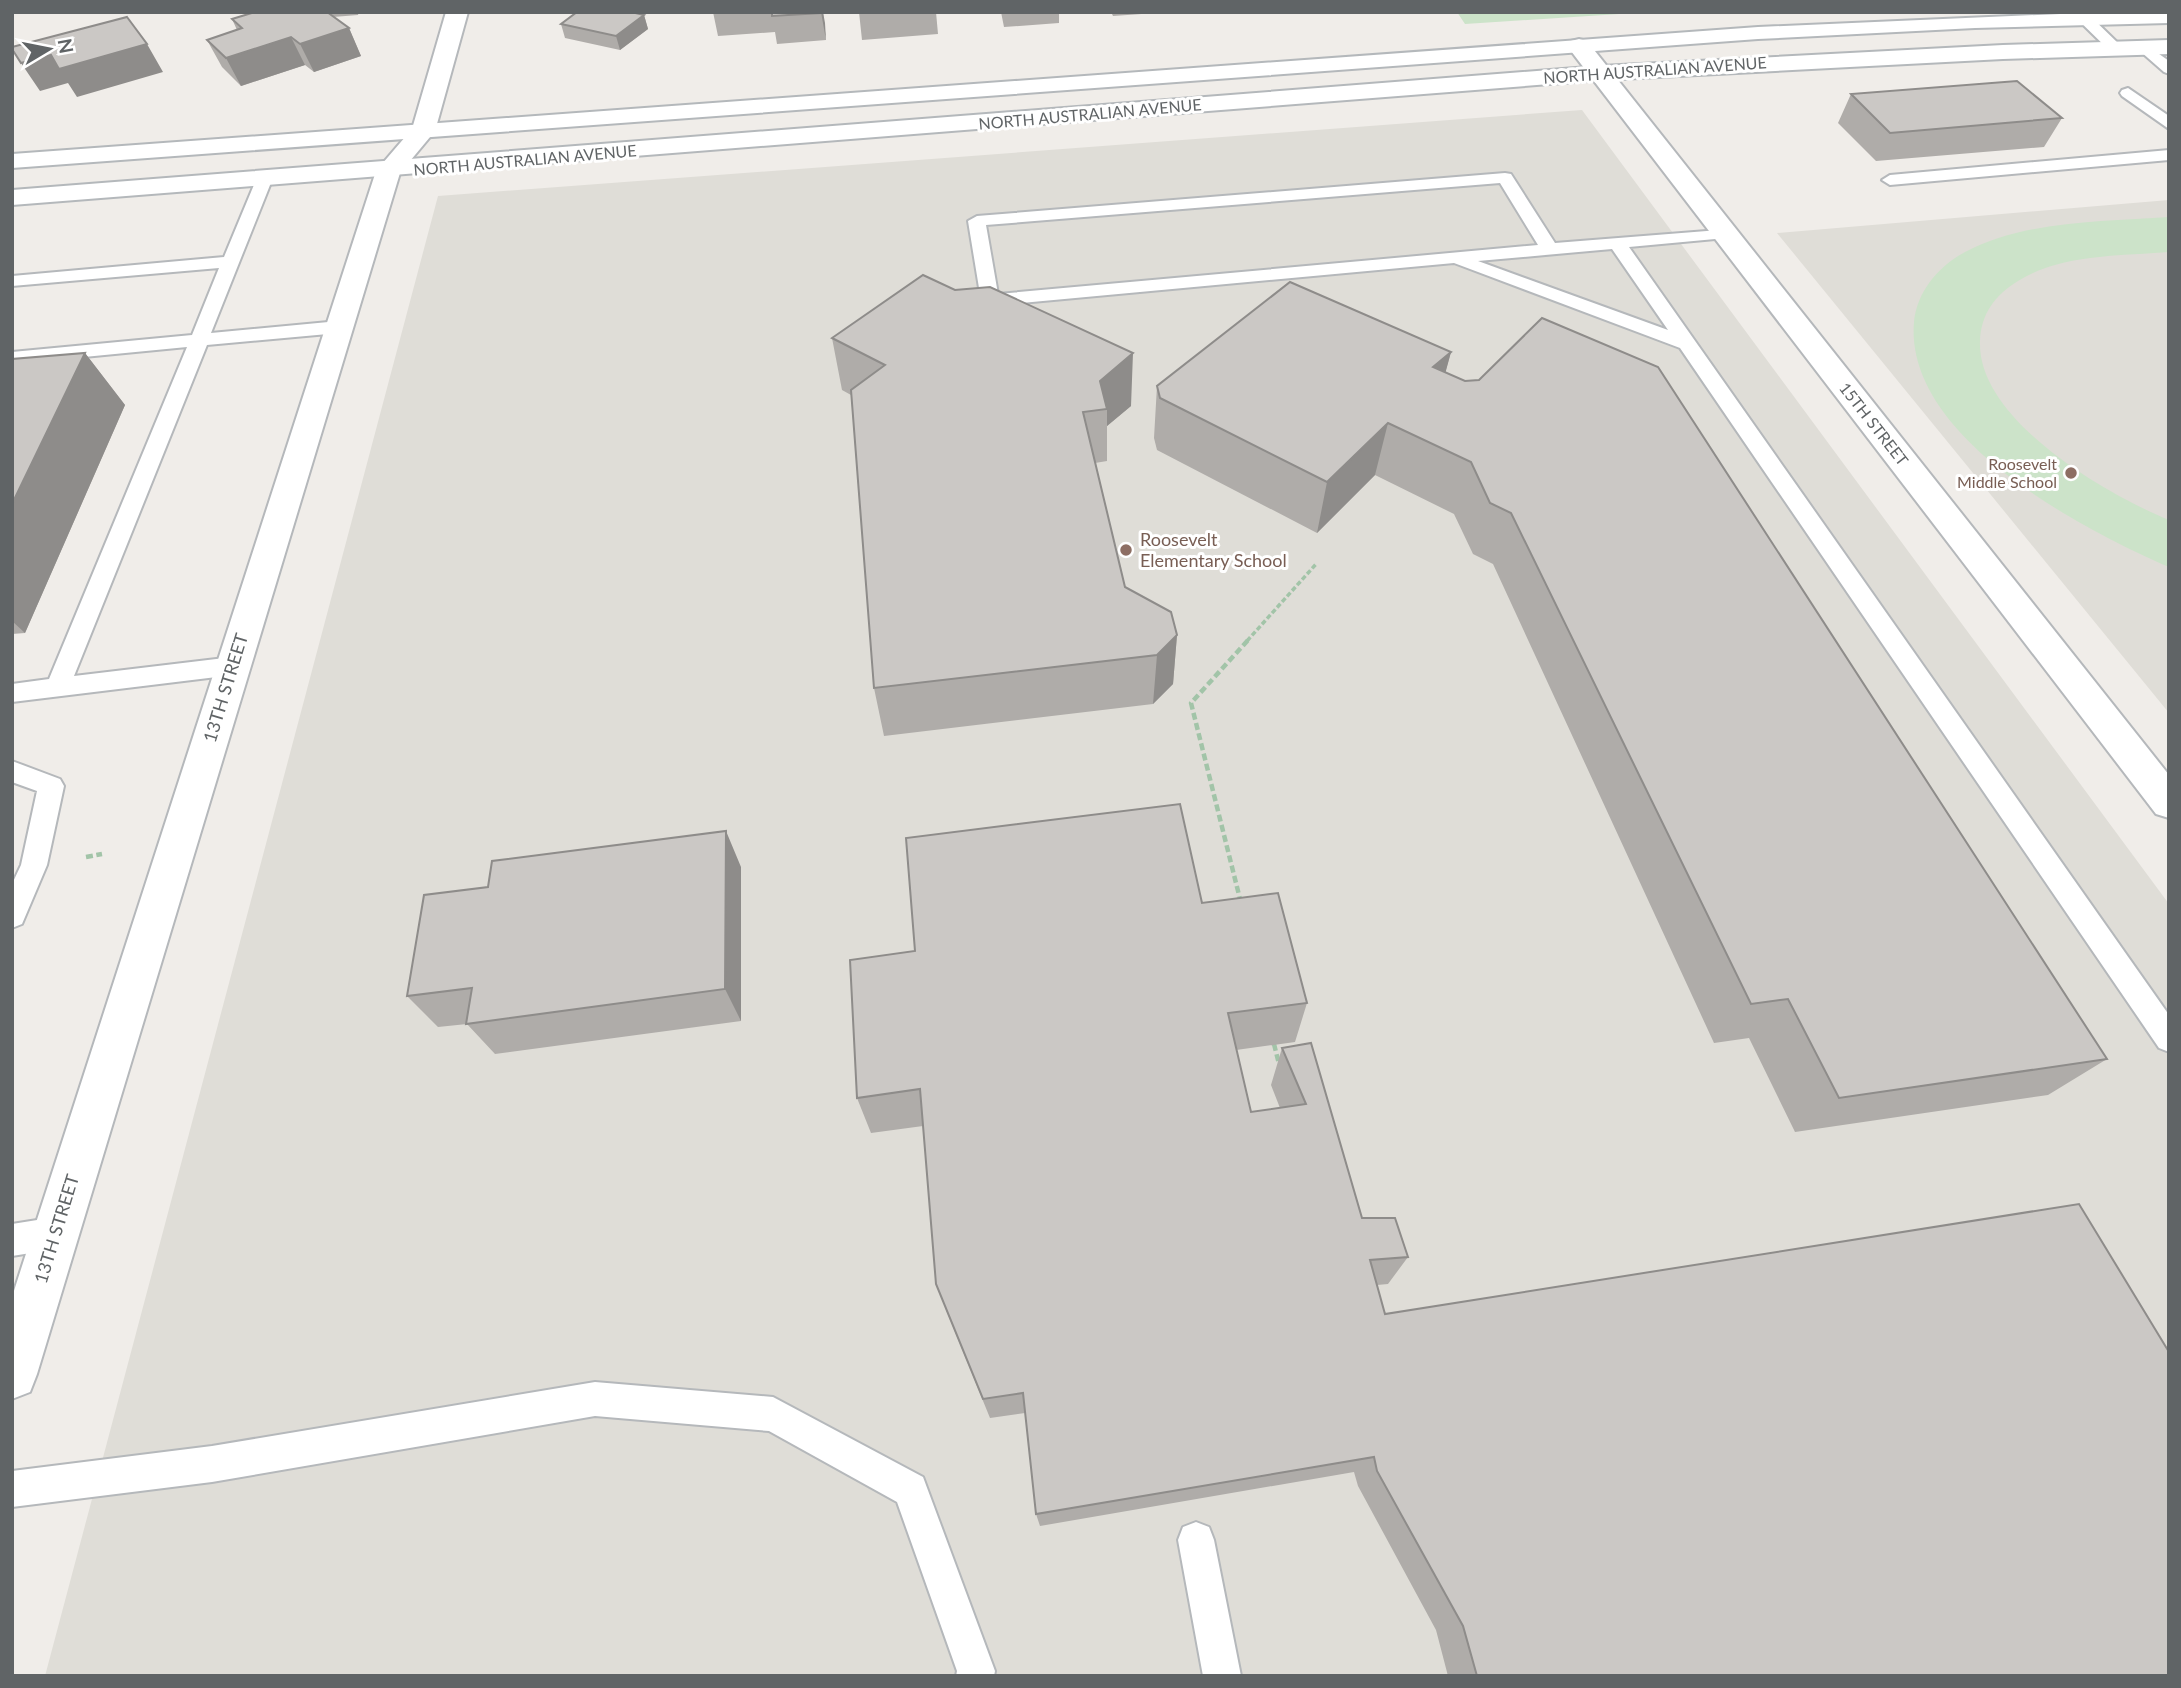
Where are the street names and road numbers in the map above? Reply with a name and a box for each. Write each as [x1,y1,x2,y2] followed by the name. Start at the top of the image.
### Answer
[1543,52,1767,87] street label: NORTH AUSTRALIAN AVENUE
[978,94,1202,133] street label: NORTH AUSTRALIAN AVENUE
[413,140,637,179] street label: NORTH AUSTRALIAN AVENUE
[1836,378,1913,470] street label: 15TH STREET
[198,630,252,745] street label: 13TH STREET
[29,1171,83,1286] street label: 13TH STREET

